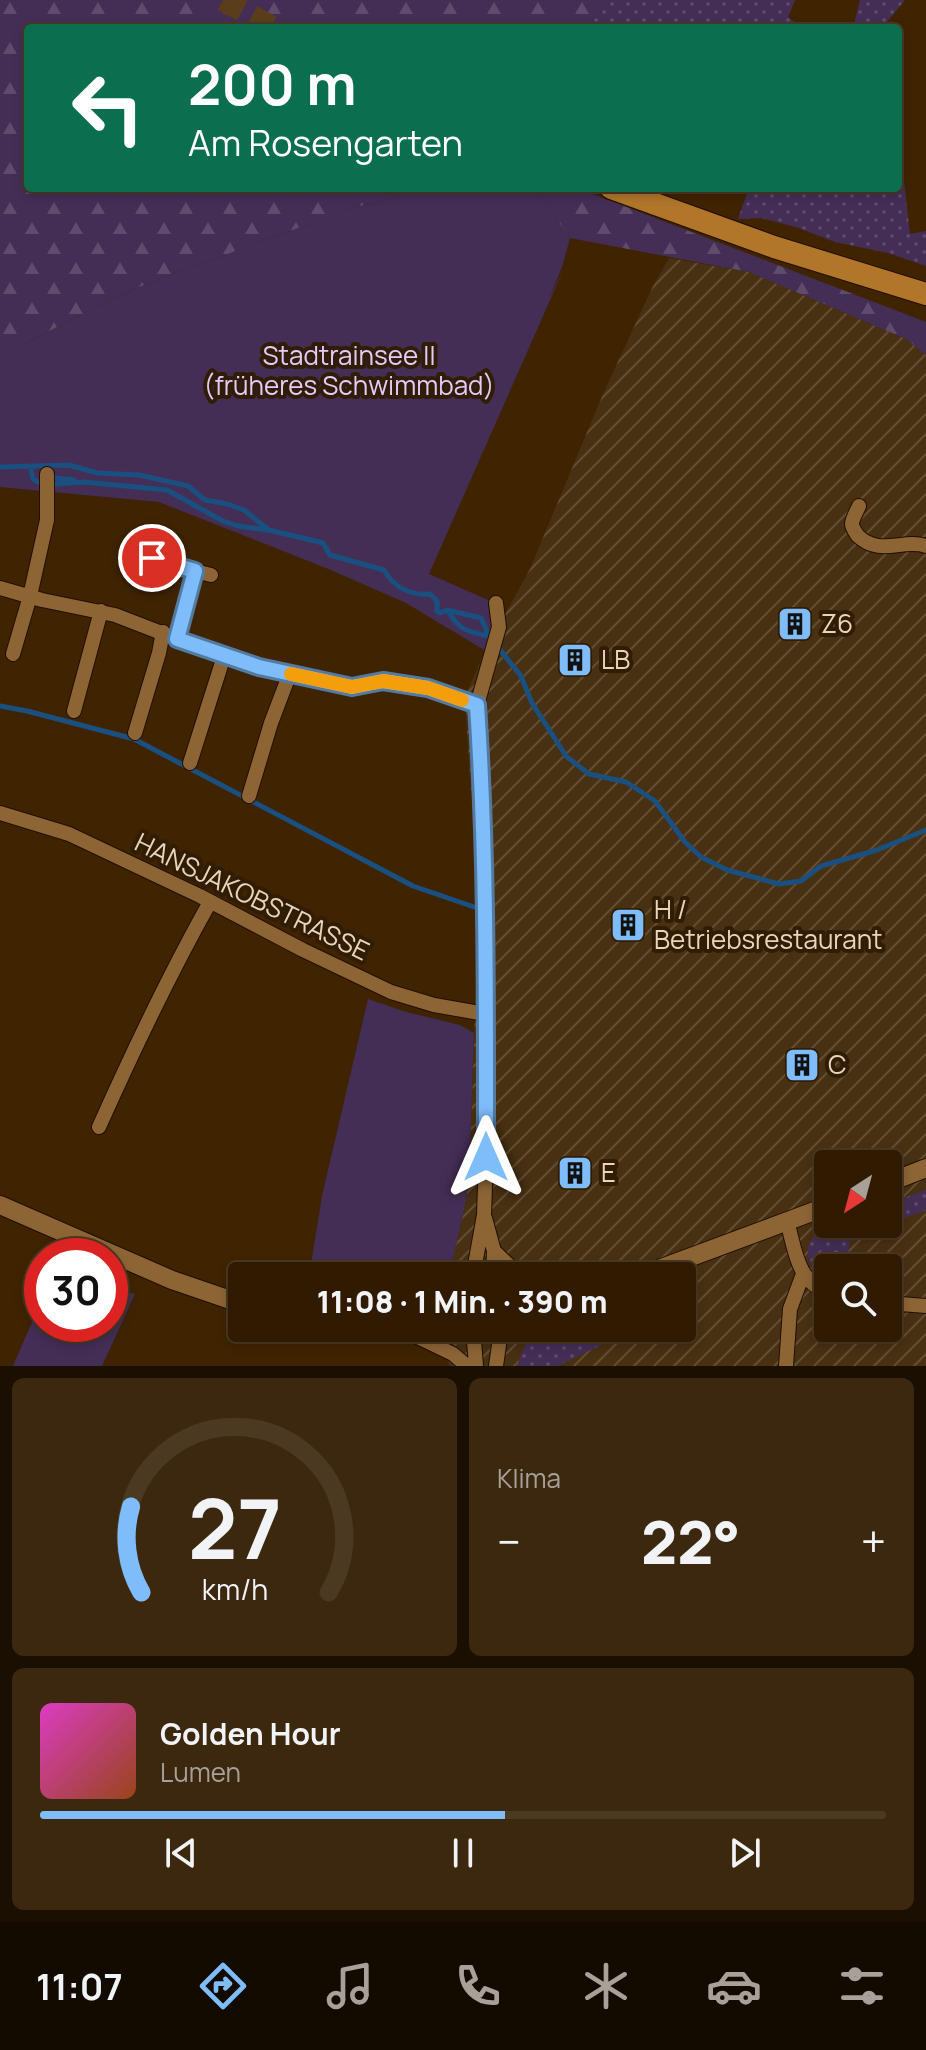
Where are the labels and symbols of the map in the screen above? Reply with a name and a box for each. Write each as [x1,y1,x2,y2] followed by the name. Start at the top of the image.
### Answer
[203,337,495,403] park label: Stadtrainsee II (früheres Schwimmbad)
[118,524,186,592] pin
[776,605,814,643] building icon: Z6
[821,605,853,641] place label: Z6
[556,641,594,679] building icon: LB
[601,641,630,677] place label: LB
[129,824,376,969] street label: HANSJAKOBSTRASSE
[654,891,883,957] place label: H / Betriebsrestaurant
[609,906,647,944] building icon: H / Betriebsrestaurant
[783,1046,821,1084] building icon: C
[828,1046,847,1082] place label: C
[444,1115,528,1199] position arrow
[814,1150,902,1238] north arrow
[556,1154,594,1192] building icon: E
[601,1154,616,1190] place label: E
[24,1238,128,1342] speed limit sign: 30

